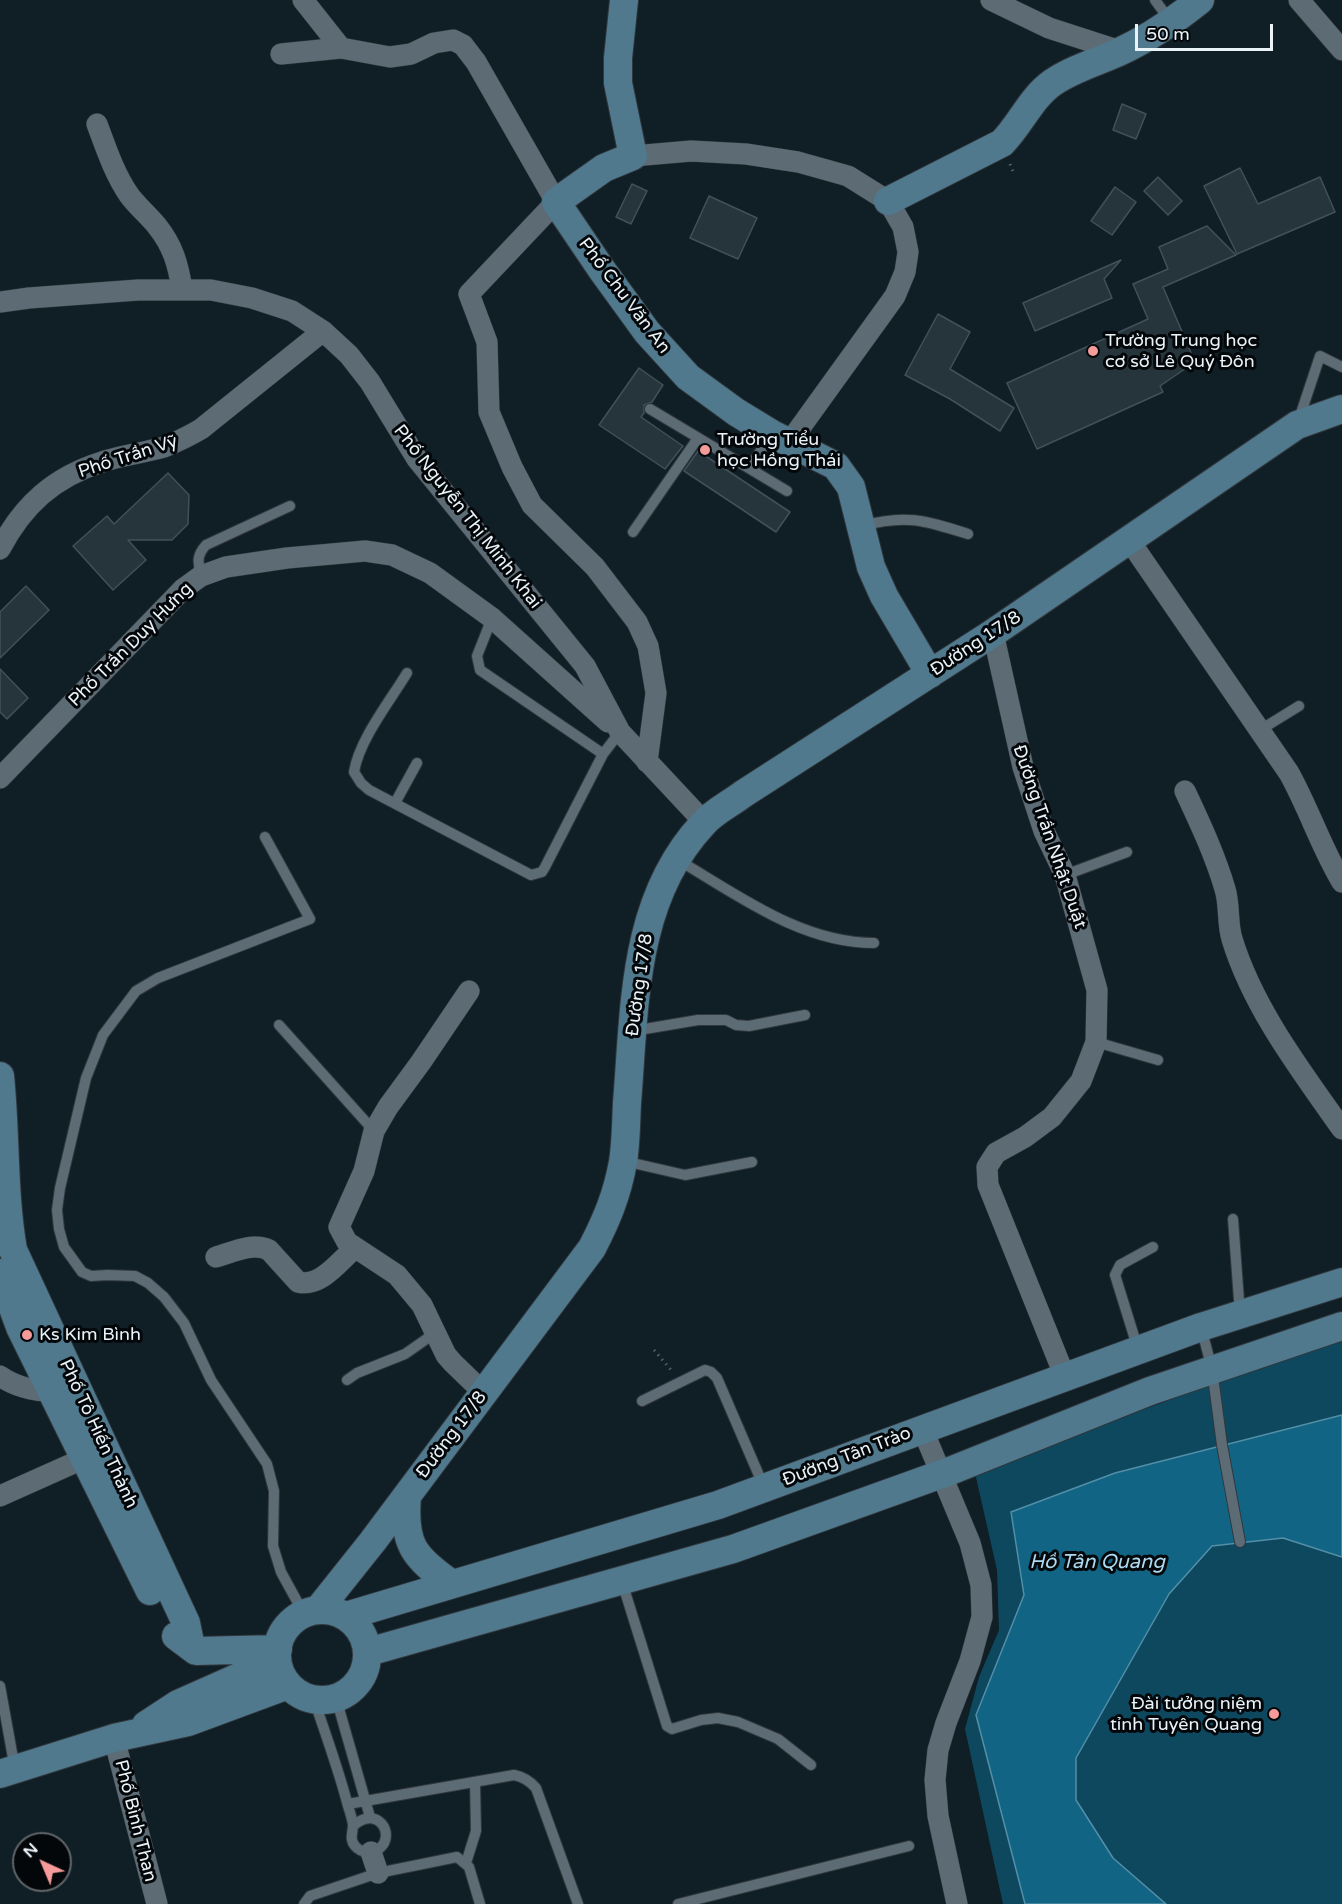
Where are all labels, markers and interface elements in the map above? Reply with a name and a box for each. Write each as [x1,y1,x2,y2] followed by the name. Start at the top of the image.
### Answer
[1138,12,1276,50] scale bar
[1146,23,1190,45] text: 50 m
[574,234,674,358] street label: Phố Chu Văn An
[1105,330,1257,372] place label: Trường Trung học cơ sở Lê Quý Đôn
[1086,344,1100,358] marker: Trường Trung học cơ sở Lê Quý Đôn
[389,421,545,613] street label: Phố Nguyễn Thị Minh Khai
[717,429,841,472] place label: Trường Tiểu học Hồng Thái
[76,431,180,483] street label: Phố Trần Vỹ
[698,443,712,457] marker: Trường Tiểu học Hồng Thái
[64,578,198,712] street label: Phố Trần Duy Hưng
[927,607,1025,681] street label: Đường 17/8
[1007,742,1091,932] street label: Đường Trần Nhật Duật
[622,932,658,1038] street label: Đường 17/8
[39,1324,141,1346] place label: Ks Kim Bình
[20,1328,34,1342] marker: Ks Kim Bình
[54,1356,142,1512] street label: Phố Tô Hiến Thành
[412,1387,492,1483] street label: Đường 17/8
[780,1423,914,1491] street label: Đường Tân Trào
[1029,1551,1165,1575] water label: Hồ Tân Quang
[1110,1693,1262,1736] place label: Đài tưởng niệm tỉnh Tuyên Quang
[1267,1707,1281,1721] marker: Đài tưởng niệm tỉnh Tuyên Quang
[109,1758,161,1884] street label: Phố Bình Than
[12,1832,72,1892] north arrow
[19,1839,42,1862] text: N

